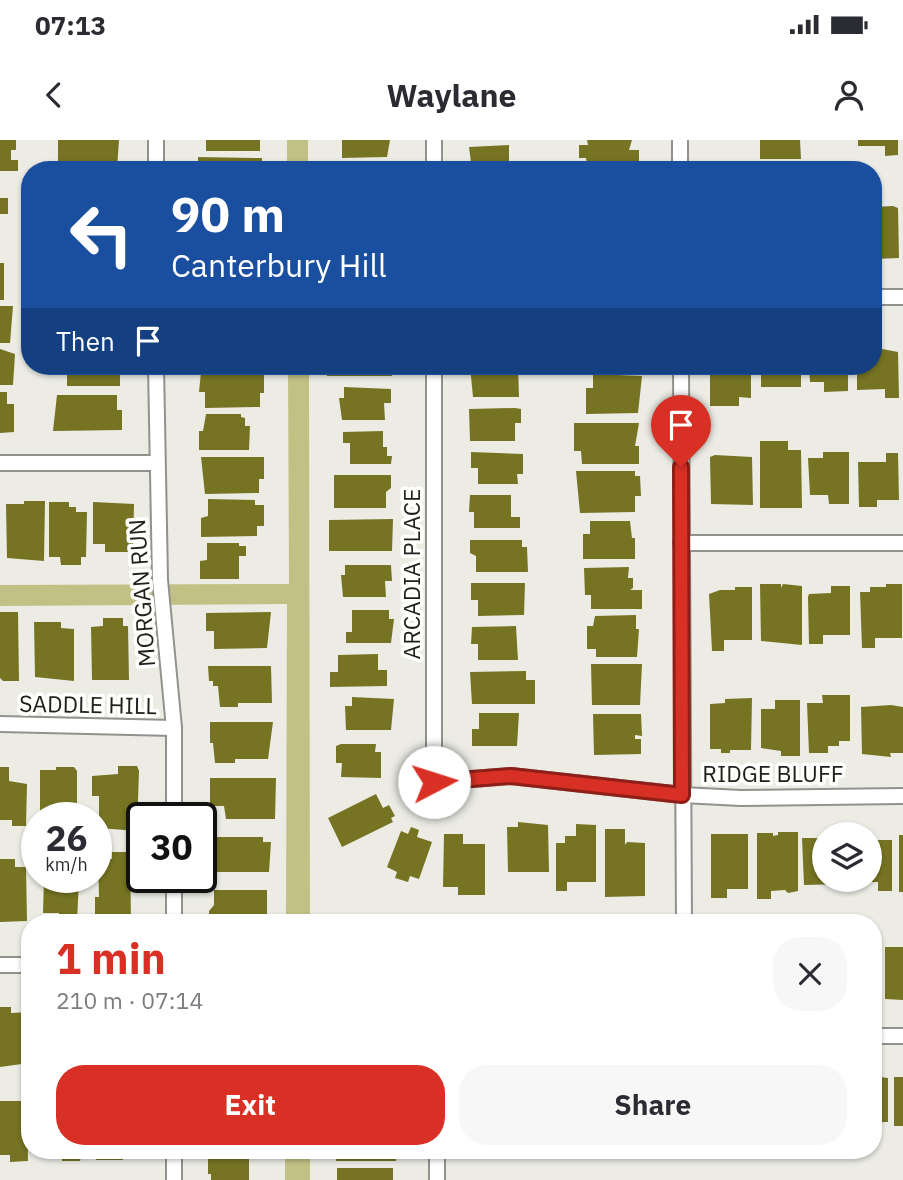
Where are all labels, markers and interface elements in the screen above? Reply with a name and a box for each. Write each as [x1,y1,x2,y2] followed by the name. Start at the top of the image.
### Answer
[35,8,106,42] text: 07:13
[386,74,517,116] text: Waylane
[35,76,73,114] icon: back
[830,76,868,114] icon: person
[171,182,285,245] text: 90 m
[56,189,147,280] icon: left
[171,244,387,286] text: Canterbury Hill
[129,322,167,360] icon: arrive
[56,324,115,358] text: Then
[651,395,711,467] pin
[662,406,700,444] icon: arrive
[396,488,426,660] street label: ARCADIA PLACE
[121,518,161,668] street label: MORGAN RUN
[19,688,157,720] street label: SADDLE HILL
[397,745,471,819] position arrow
[702,758,844,788] street label: RIDGE BLUFF
[126,802,217,893] speed limit sign: 30
[45,815,88,861] text: 26
[812,822,882,892] map controls
[812,822,882,892] button: layers
[45,853,88,876] text: km/h
[56,931,166,986] text: 1 min
[773,937,847,1011] button: close
[56,985,203,1015] text: 210 m · 07:14
[56,1065,445,1145] button: Exit
[459,1065,847,1145] button: Share

